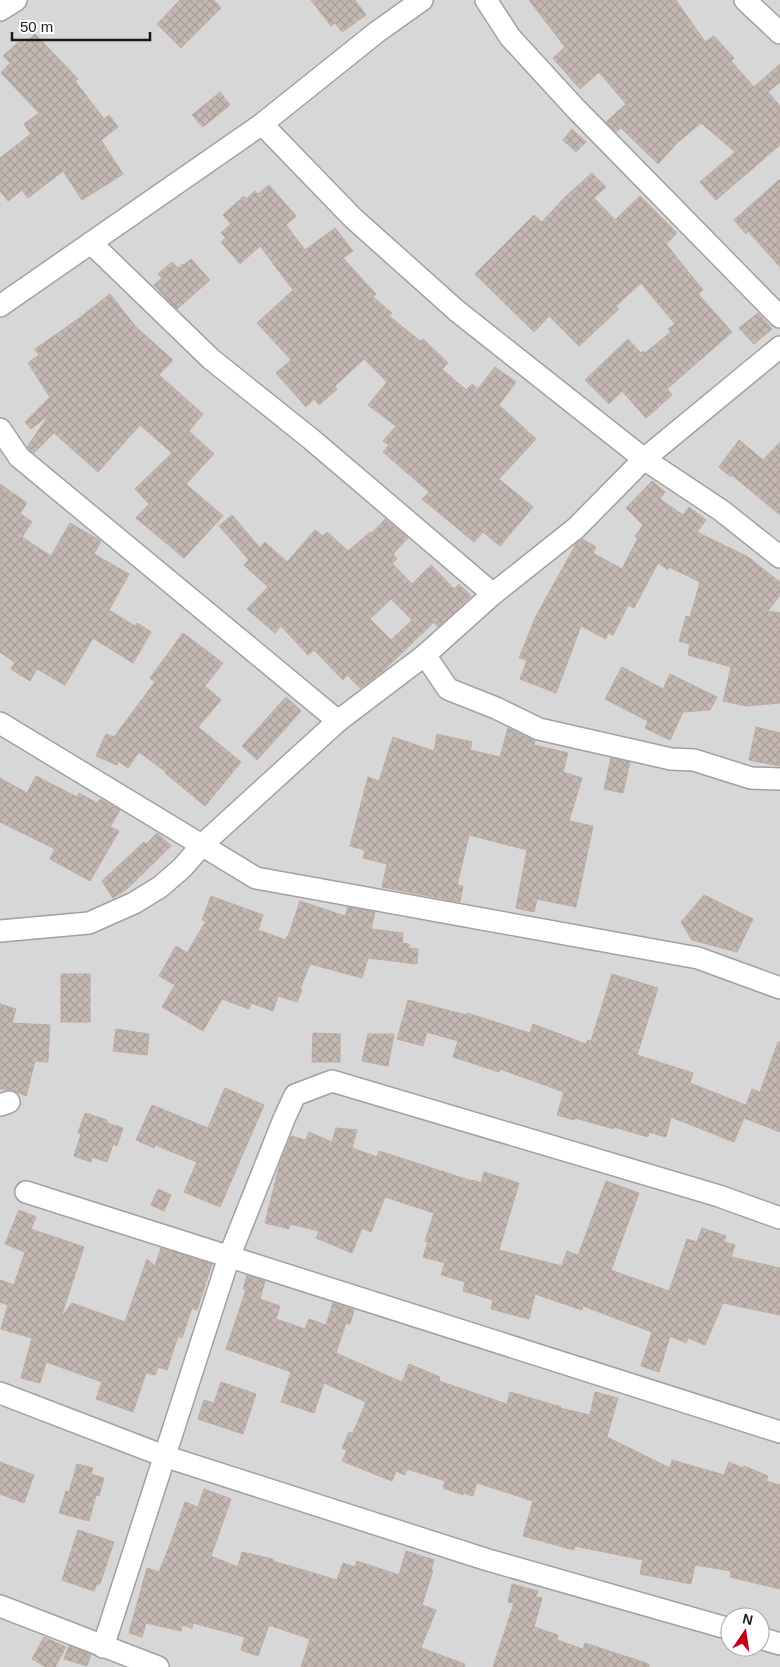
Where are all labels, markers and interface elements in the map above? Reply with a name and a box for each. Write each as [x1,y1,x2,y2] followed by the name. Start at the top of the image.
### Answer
[12,10,150,42] scale bar
[20,18,53,35] text: 50 m
[720,1607,770,1657] north arrow
[741,1610,755,1628] text: N

